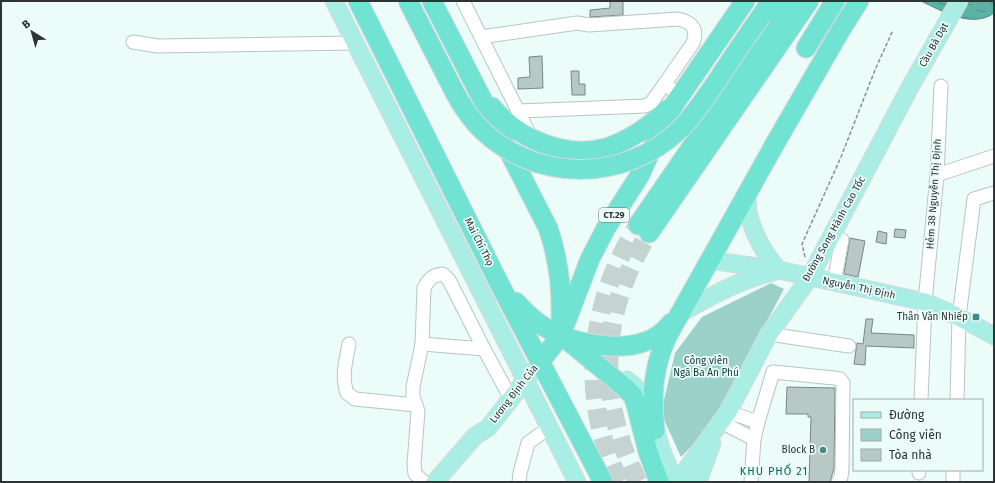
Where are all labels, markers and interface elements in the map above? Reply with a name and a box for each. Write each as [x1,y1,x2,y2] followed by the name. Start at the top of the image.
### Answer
[12,12,52,52] north arrow
[20,17,33,32] text: B
[916,20,951,69] street label: Cầu Bà Dạt
[923,138,944,250] street label: Hẻm 38 Nguyễn Thị Định
[799,174,868,284] street label: Đường Song Hành Cao Tốc
[599,208,629,222] road number: CT.29
[462,215,497,268] street label: Mai Chí Thọ
[821,273,897,302] street label: Nguyễn Thị Định
[897,310,968,323] place label: Thân Văn Nhiếp
[971,312,981,322] marker: Thân Văn Nhiếp
[673,355,739,379] park label: Công viên Ngã Ba An Phú
[487,362,541,426] street label: Lương Định Của
[853,399,983,471] legend
[889,408,925,422] text: Đường
[889,428,942,442] text: Công viên
[782,444,815,456] place label: Block B
[818,445,828,455] marker: Block B
[889,448,932,462] text: Tòa nhà
[740,463,808,478] district label: KHU PHỐ 21

